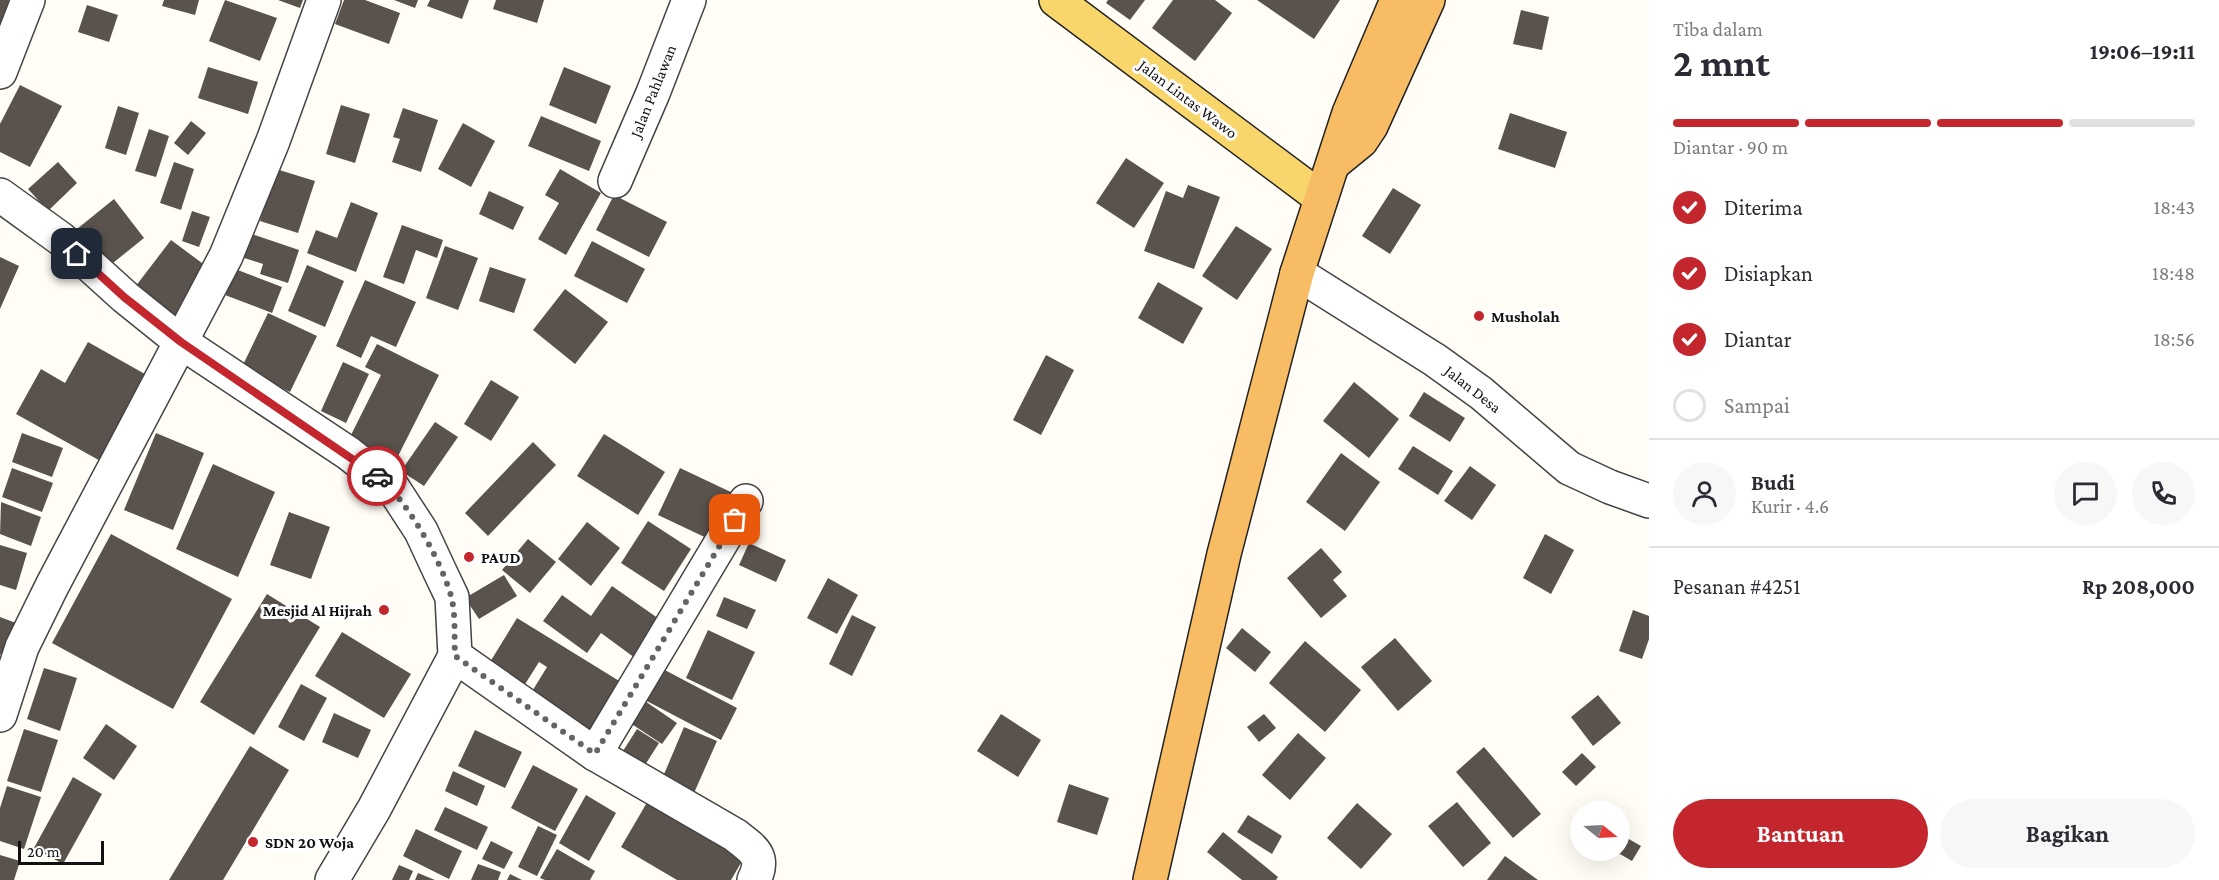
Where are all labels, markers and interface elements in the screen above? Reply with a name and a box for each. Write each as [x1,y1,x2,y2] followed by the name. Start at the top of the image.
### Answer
[1673,18,1763,40] text: Tiba dalam
[2090,39,2195,64] text: 19:06–19:11
[1673,41,1770,84] text: 2 mnt
[626,42,680,142] street label: Jalan Pahlawan
[1133,55,1241,142] street label: Jalan Lintas Wawo
[1673,136,1788,158] text: Diantar · 90 m
[1673,191,1706,224] icon: check
[1724,195,1803,220] text: Diterima
[2154,196,2195,218] text: 18:43
[51,228,102,279] pin
[60,237,93,270] icon: home
[1673,257,1706,290] icon: check
[1724,261,1813,286] text: Disiapkan
[2152,262,2195,284] text: 18:48
[1491,308,1560,325] place label: Musholah
[1472,309,1486,323] marker: Musholah
[1673,323,1706,356] icon: check
[1724,327,1792,352] text: Diantar
[2153,328,2195,350] text: 18:56
[1439,361,1505,417] street label: Jalan Desa
[1724,393,1790,418] text: Sampai
[347,446,407,506] courier
[361,460,394,493] icon: car
[1673,462,1736,525] button: person
[2054,462,2117,525] button: chat
[2132,462,2195,525] button: phone
[1751,470,1795,495] text: Budi
[709,494,760,545] pin
[1751,495,1829,517] text: Kurir · 4.6
[718,503,751,536] icon: bag
[481,549,520,566] place label: PAUD
[462,550,476,564] marker: PAUD
[1673,574,1800,599] text: Pesanan #4251
[2082,574,2195,599] text: Rp 208,000
[263,602,372,620] place label: Mesjid Al Hijrah
[377,603,391,617] marker: Mesjid Al Hijrah
[1673,799,1928,868] button: Bantuan
[1940,799,2195,868] button: Bagikan
[1570,801,1630,861] north arrow
[1570,801,1630,861] map controls
[265,834,354,852] place label: SDN 20 Woja
[246,835,260,849] marker: SDN 20 Woja
[18,838,104,866] scale bar
[27,843,60,860] text: 20 m

